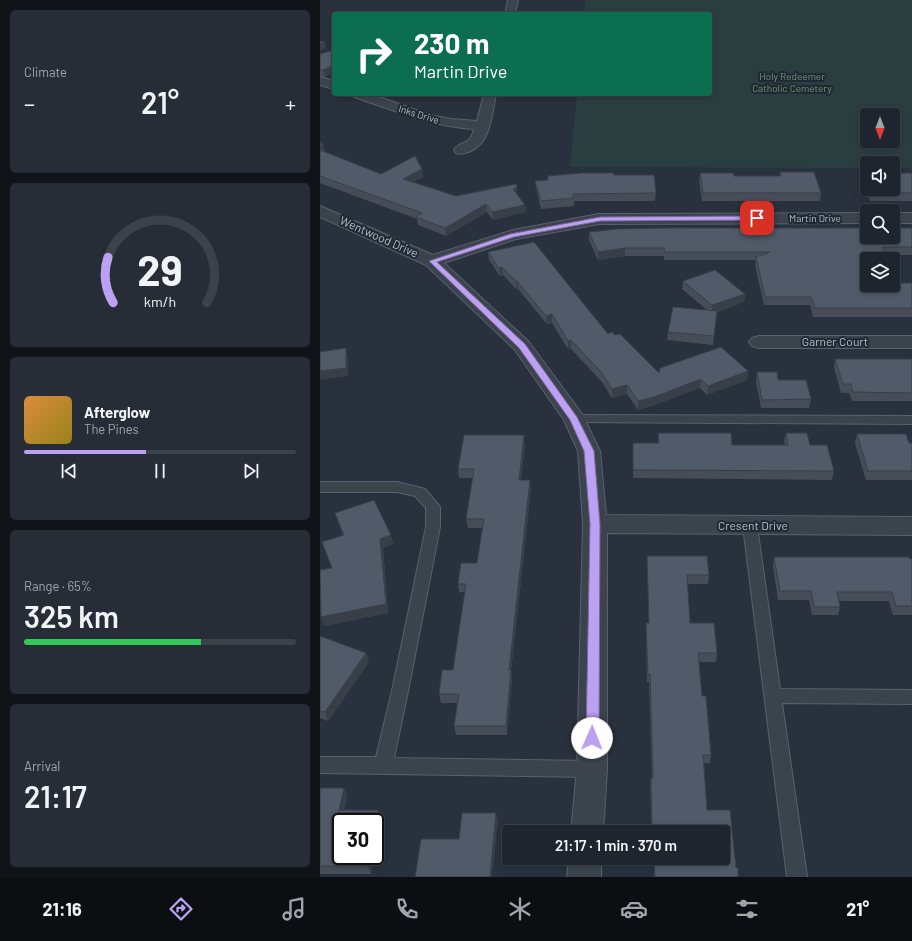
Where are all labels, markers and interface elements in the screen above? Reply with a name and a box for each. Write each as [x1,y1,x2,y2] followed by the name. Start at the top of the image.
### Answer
[414,26,489,60] text: 230 m
[348,28,400,80] icon: right
[414,60,507,82] text: Martin Drive
[24,64,67,80] text: Climate
[752,70,832,94] park label: Holy Redeemer Catholic Cemetery
[141,84,179,120] text: 21°
[24,90,35,116] text: −
[285,90,296,116] text: +
[397,102,441,126] street label: Inks Drive
[860,108,900,148] north arrow
[860,108,900,292] map controls
[860,156,900,196] button: sound
[740,201,774,235] pin
[860,204,900,244] button: search
[746,207,768,229] icon: arrive
[789,212,841,224] street label: Martin Drive
[338,213,421,260] street label: Wentwood Drive
[137,244,183,294] text: 29
[860,252,900,292] button: layers
[144,293,176,310] text: km/h
[802,334,868,348] street label: Garner Court
[84,403,150,421] text: Afterglow
[84,421,139,437] text: The Pines
[58,460,80,482] icon: previous
[149,460,171,482] icon: pause
[240,460,262,482] icon: next
[718,518,788,532] street label: Cresent Drive
[24,578,92,594] text: Range · 65%
[24,598,119,634] text: 325 km
[571,717,613,759] position arrow
[24,758,60,774] text: Arrival
[24,778,87,814] text: 21:17
[332,813,384,865] speed limit sign: 30
[555,836,677,854] text: 21:17 · 1 min · 370 m
[167,895,195,923] icon: directions
[280,895,308,923] icon: music
[393,895,421,923] icon: phone
[506,895,534,923] icon: climate
[620,895,648,923] icon: car
[733,895,761,923] icon: filters
[43,898,82,920] text: 21:16
[846,898,869,920] text: 21°

